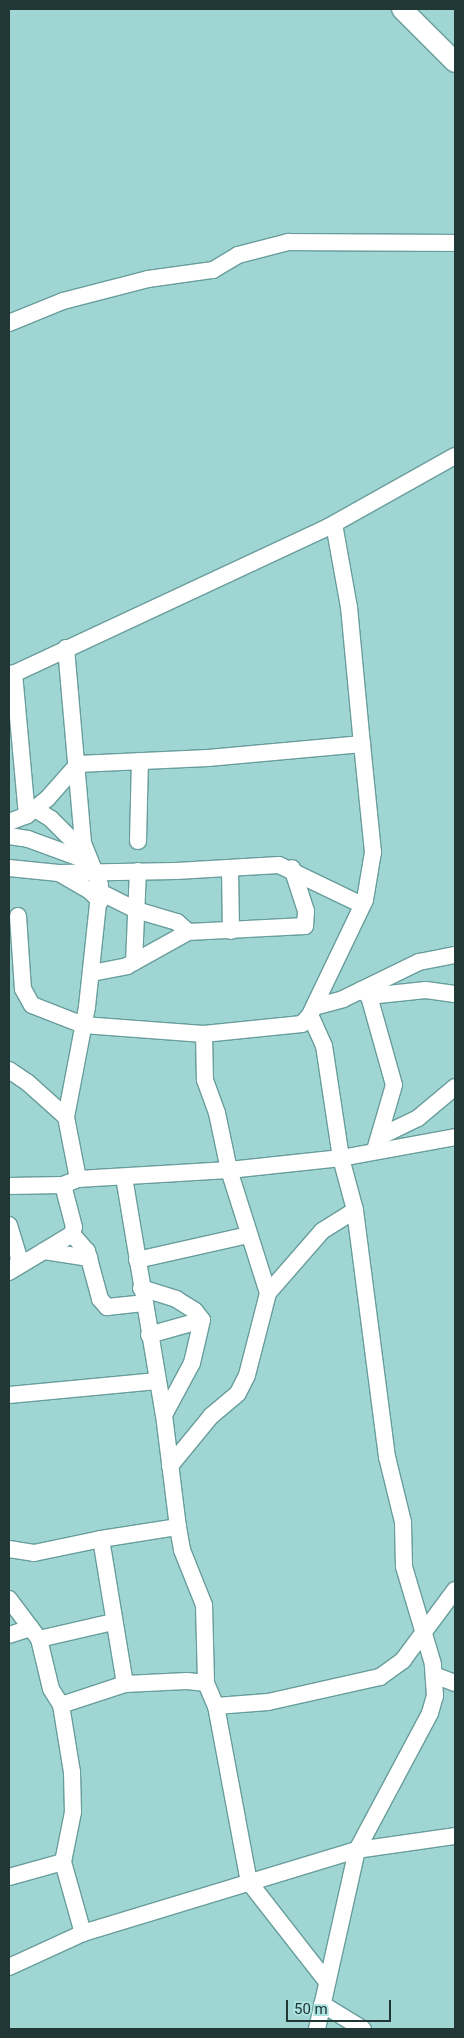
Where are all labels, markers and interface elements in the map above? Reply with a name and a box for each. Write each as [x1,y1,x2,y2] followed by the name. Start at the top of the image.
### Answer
[289,1990,394,2022] scale bar
[294,2000,328,2018] text: 50 m

